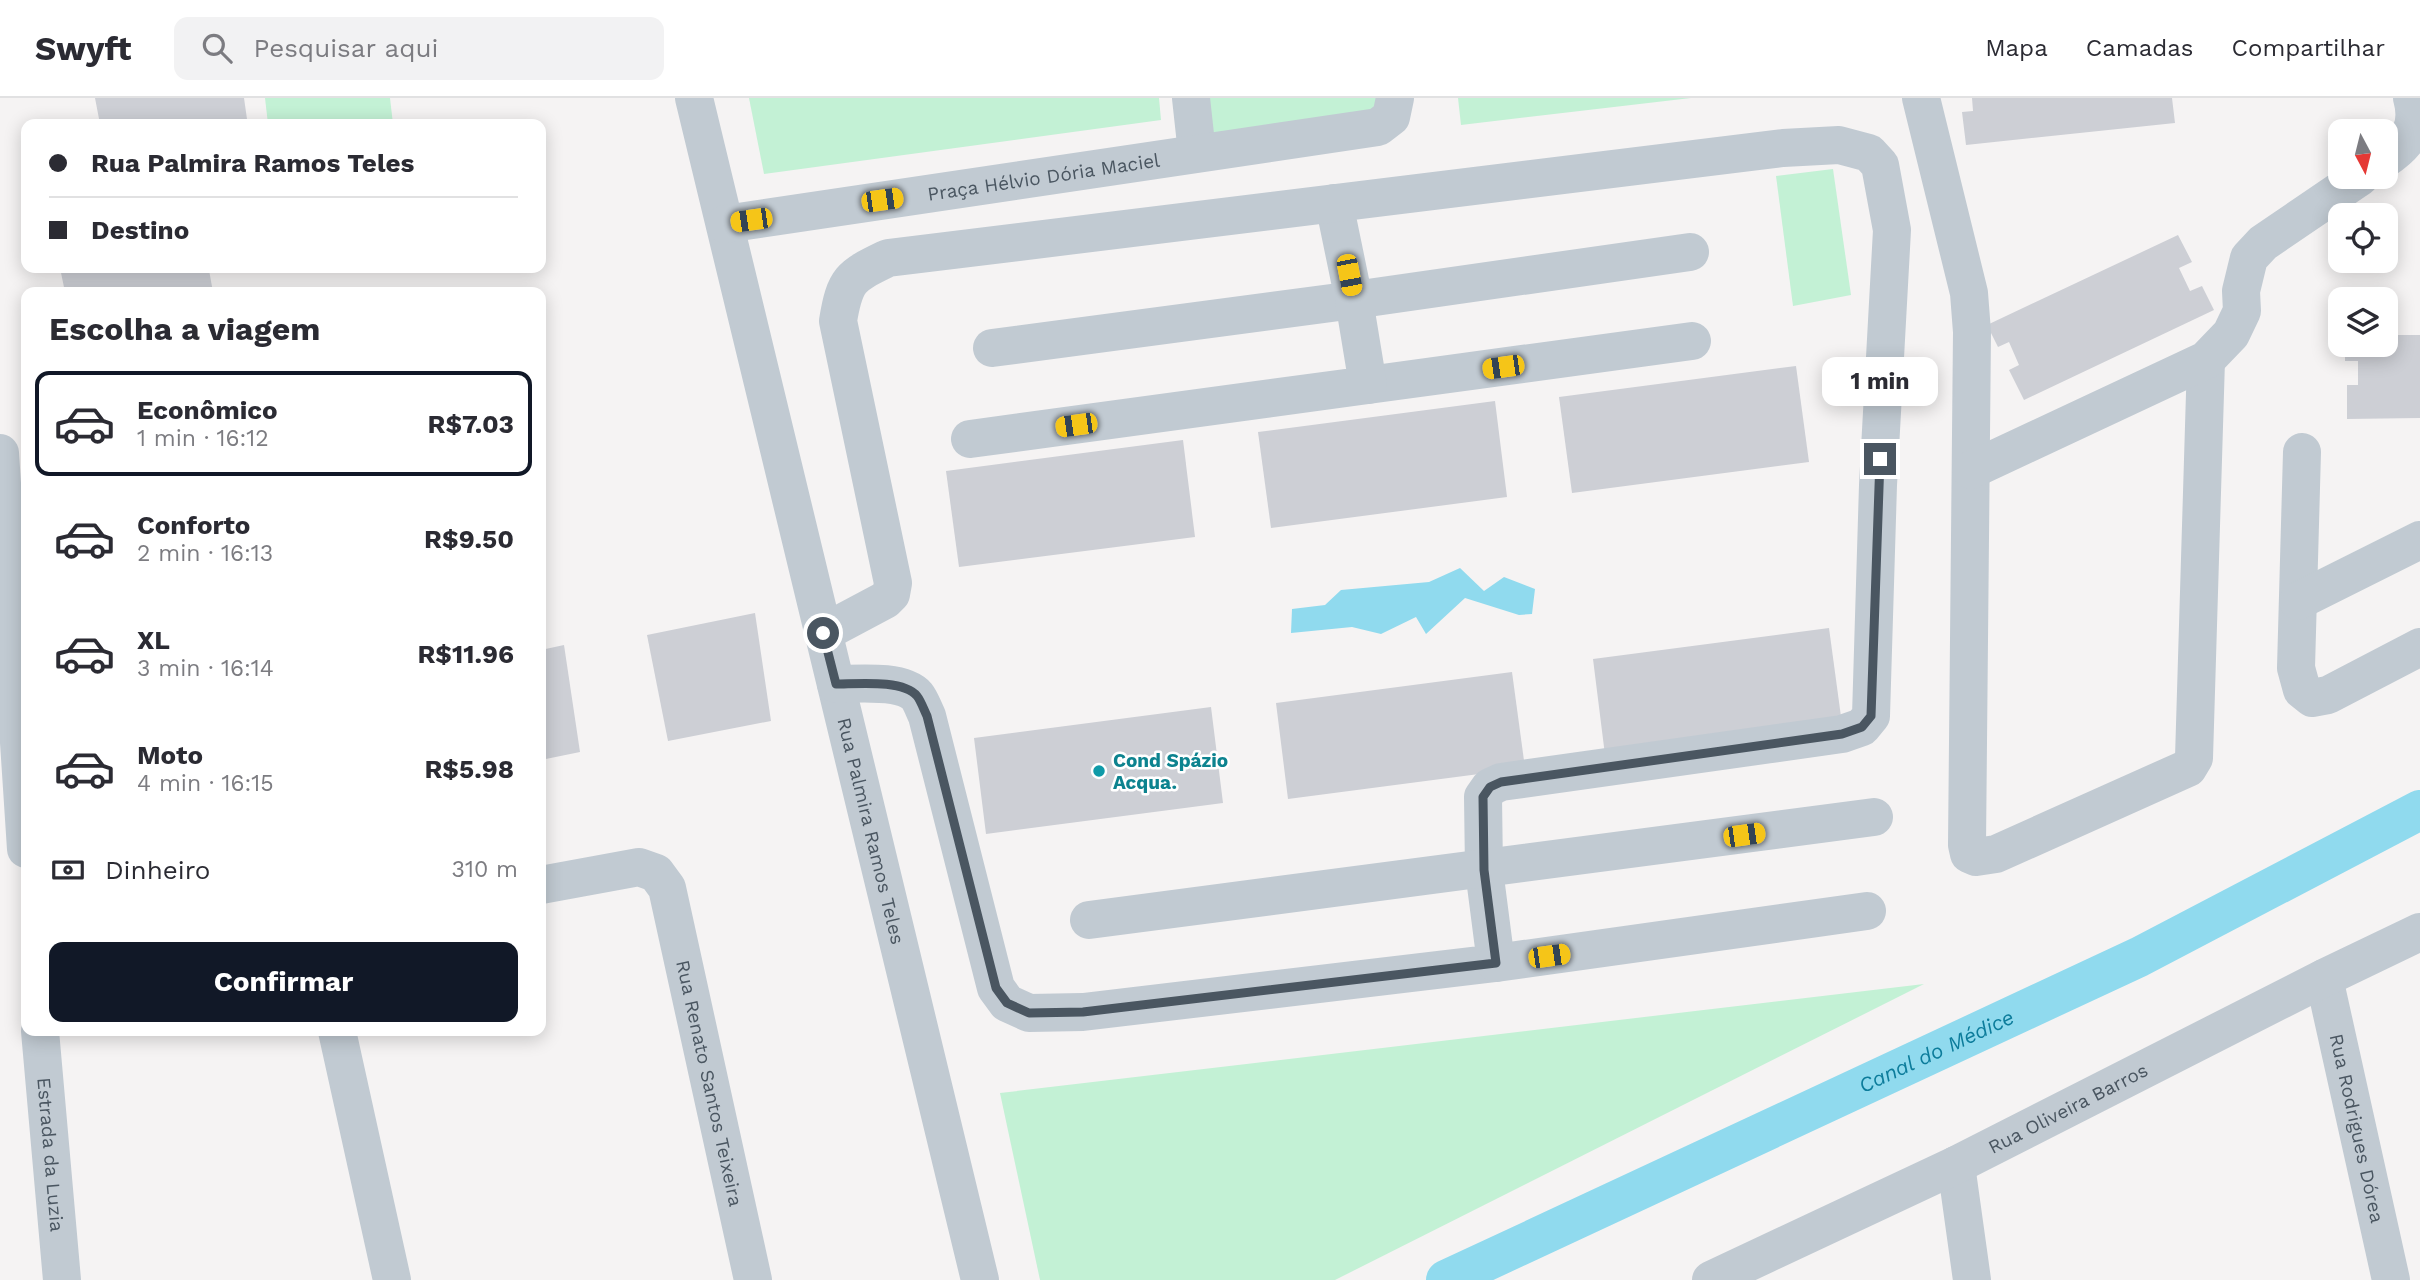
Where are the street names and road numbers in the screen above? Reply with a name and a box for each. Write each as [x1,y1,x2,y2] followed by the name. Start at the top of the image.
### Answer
[926,149,1161,206] street label: Praça Hélvio Dória Maciel
[832,715,909,947] street label: Rua Palmira Ramos Teles
[671,958,748,1209] street label: Rua Renato Santos Teixeira
[2325,1032,2389,1225] street label: Rua Rodrigues Dórea
[1984,1059,2152,1159] street label: Rua Oliveira Barros
[32,1076,69,1233] street label: Estrada da Luzia

